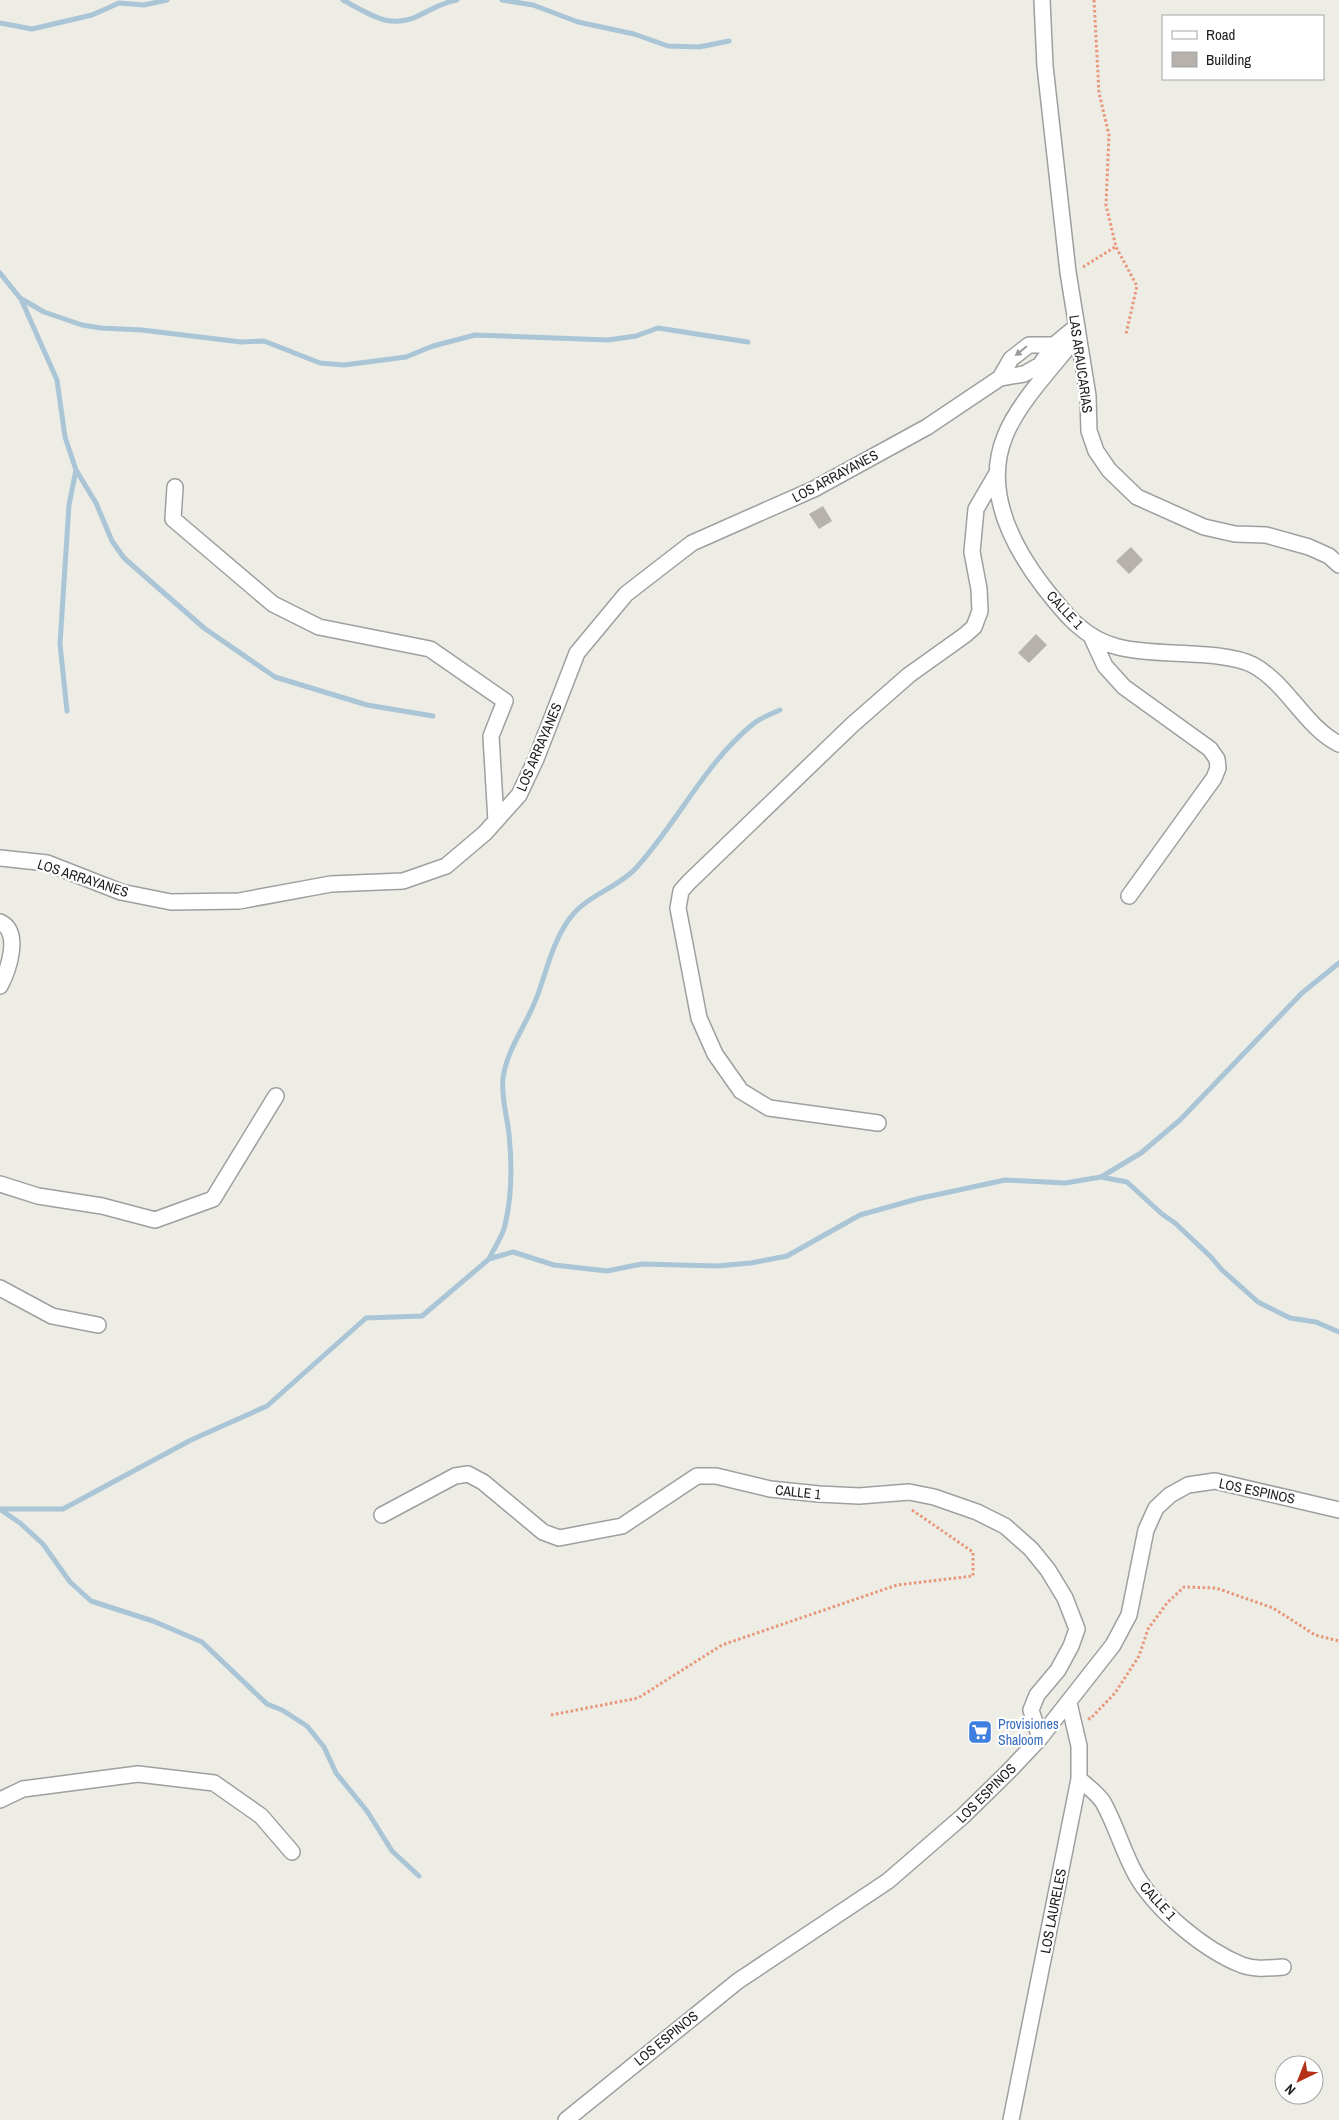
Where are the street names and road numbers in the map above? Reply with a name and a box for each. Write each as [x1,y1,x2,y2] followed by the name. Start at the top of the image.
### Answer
[1065,314,1097,415] street label: LAS ARAUCARIAS
[789,446,881,506] street label: LOS ARRAYANES
[1043,587,1088,633] street label: CALLE 1
[512,700,566,794] street label: LOS ARRAYANES
[35,855,131,901] street label: LOS ARRAYANES
[1217,1474,1297,1508] street label: LOS ESPINOS
[774,1481,822,1503] street label: CALLE 1
[952,1759,1020,1827] street label: LOS ESPINOS
[1036,1867,1070,1955] street label: LOS LAURELES
[1136,1878,1180,1925] street label: CALLE 1
[630,2006,702,2069] street label: LOS ESPINOS

